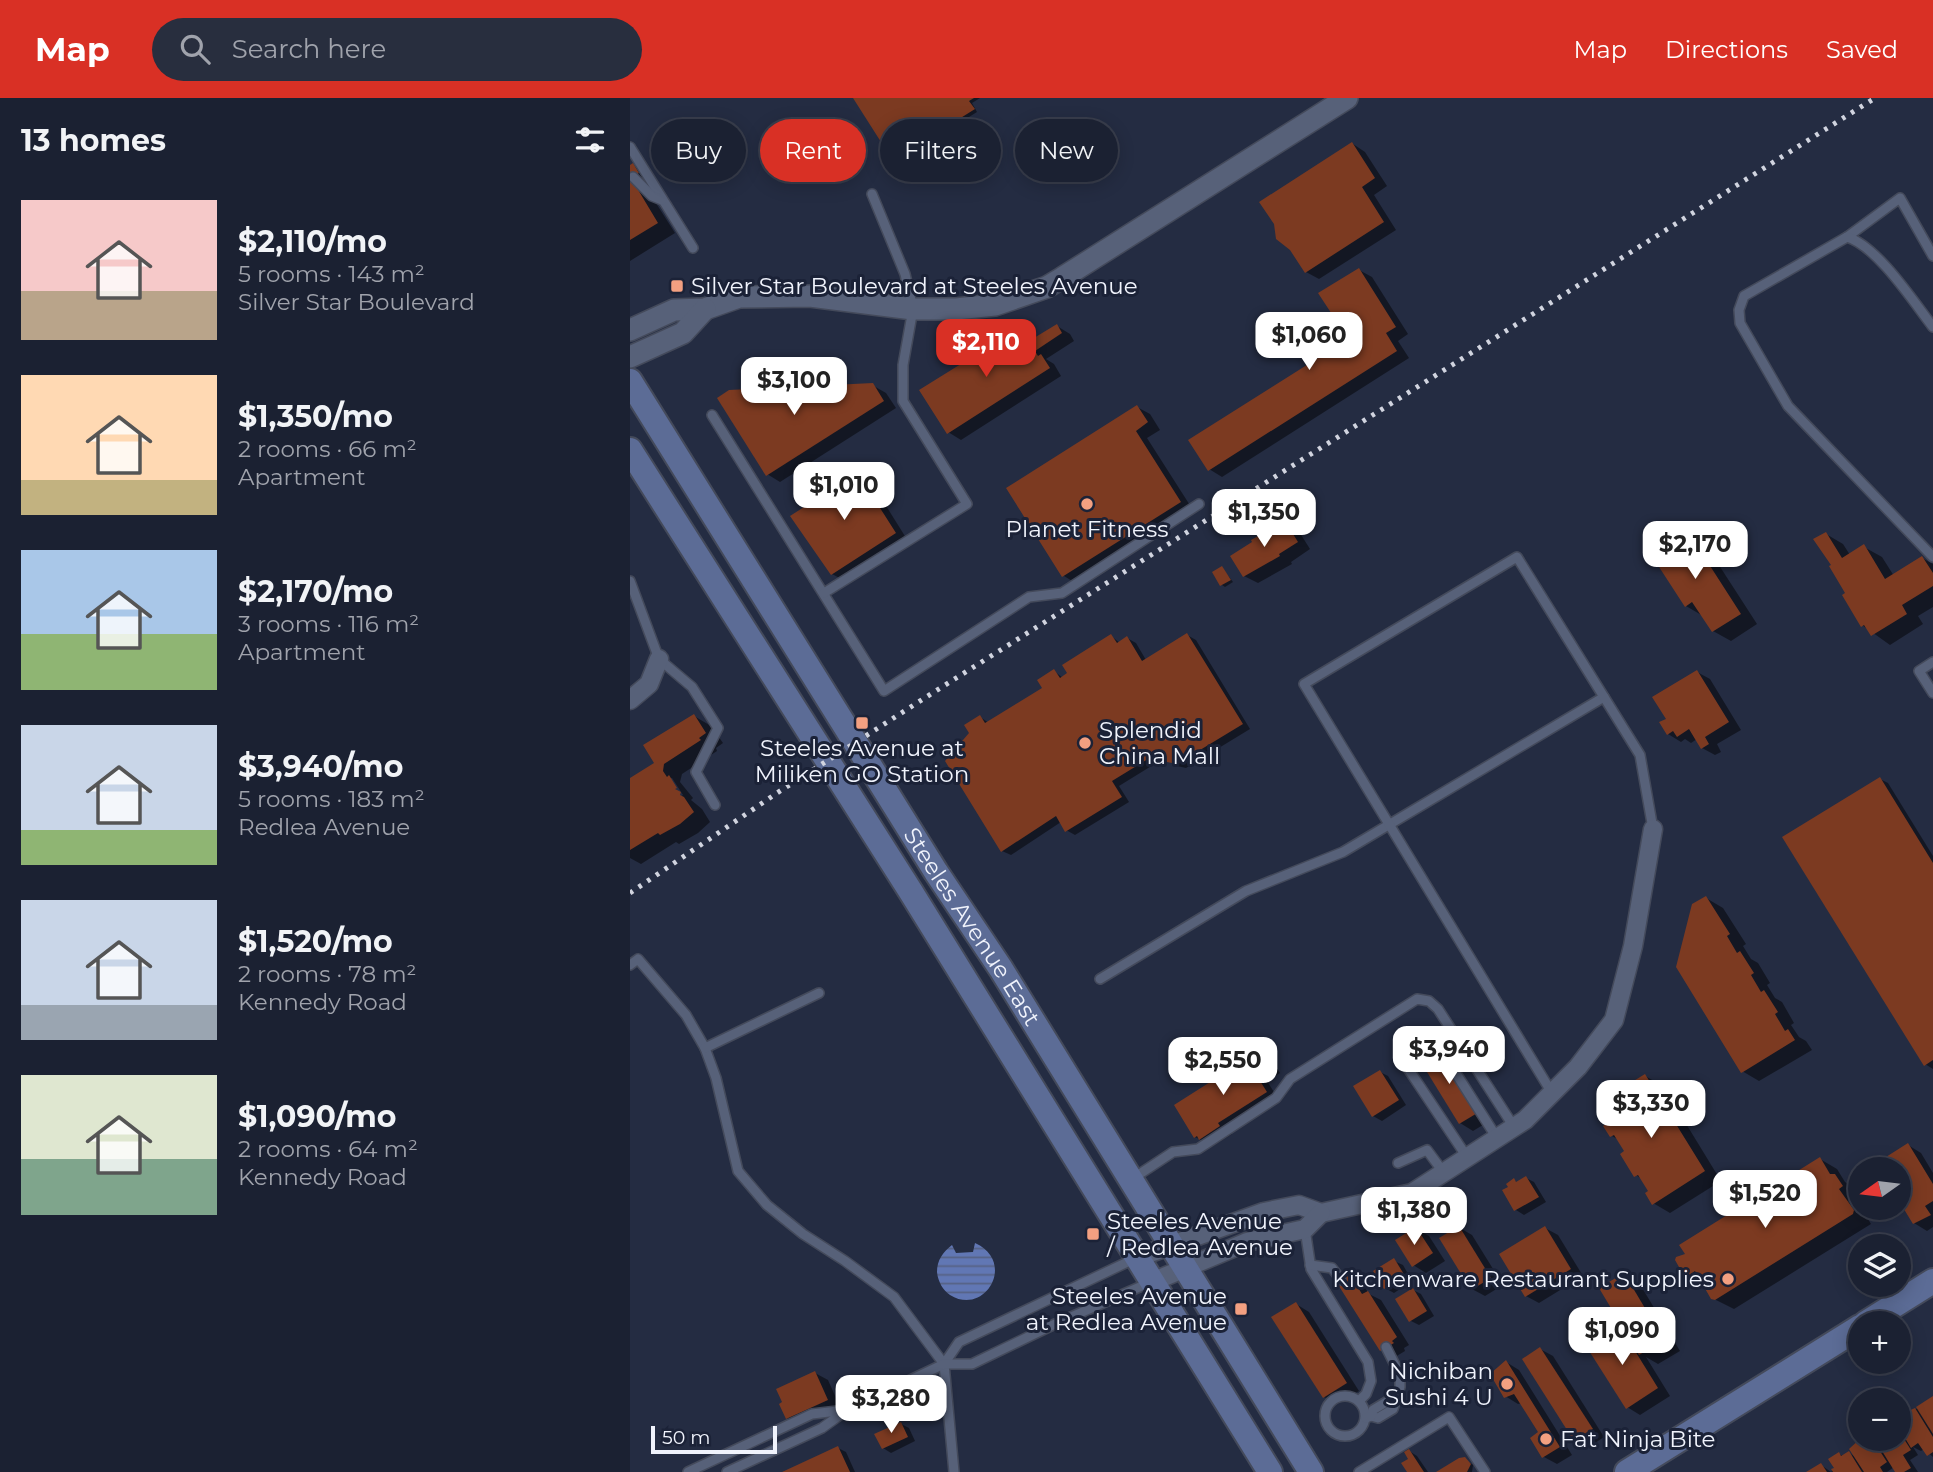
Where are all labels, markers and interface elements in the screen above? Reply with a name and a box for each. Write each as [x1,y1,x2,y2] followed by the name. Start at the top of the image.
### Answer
[152,18,642,81] search box
[35,29,110,69] text: Map
[176,30,214,68] icon: search
[232,33,386,65] text: Search here
[1574,35,1627,64] text: Map
[1665,35,1788,64] text: Directions
[1826,35,1898,64] text: Saved
[651,119,746,182] chip: Buy
[760,119,866,182] chip: Rent
[880,119,1001,182] chip: Filters
[1015,119,1118,182] chip: New
[571,121,609,159] icon: filters
[21,122,166,159] text: 13 homes
[238,223,387,260] text: $2,110/mo
[77,228,161,312] icon: home
[238,260,425,288] text: 5 rooms · 143 m²
[691,272,1138,300] place label: Silver Star Boulevard at Steeles Avenue
[669,278,685,294] marker: Silver Star Boulevard at Steeles Avenue
[238,288,475,316] text: Silver Star Boulevard
[1252,313,1366,372] pin: $1,060
[929,320,1043,379] pin: $2,110
[1271,321,1347,349] text: $1,060
[952,328,1020,356] text: $2,110
[737,358,851,417] pin: $3,100
[757,366,831,394] text: $3,100
[238,398,393,435] text: $1,350/mo
[77,403,161,487] icon: home
[238,435,417,463] text: 2 rooms · 66 m²
[787,462,901,522] pin: $1,010
[238,463,366,491] text: Apartment
[809,471,879,499] text: $1,010
[1207,490,1321,549] pin: $1,350
[1079,496,1095,512] marker: Planet Fitness
[1228,498,1300,526] text: $1,350
[1006,515,1168,543] place label: Planet Fitness
[1638,522,1752,581] pin: $2,170
[1659,530,1731,558] text: $2,170
[238,573,393,610] text: $2,170/mo
[77,578,161,662] icon: home
[238,610,419,638] text: 3 rooms · 116 m²
[238,638,366,666] text: Apartment
[854,715,870,731] marker: Steeles Avenue at Miliken GO Station
[1099,716,1220,770] place label: Splendid China Mall
[755,734,969,788] place label: Steeles Avenue at Miliken GO Station
[1077,735,1093,751] marker: Splendid China Mall
[238,748,403,785] text: $3,940/mo
[77,753,161,837] icon: home
[238,785,425,813] text: 5 rooms · 183 m²
[238,813,410,841] text: Redlea Avenue
[898,822,1046,1031] street label: Steeles Avenue East
[238,923,393,960] text: $1,520/mo
[77,928,161,1012] icon: home
[238,960,416,988] text: 2 rooms · 78 m²
[238,988,407,1016] text: Kennedy Road
[1392,1026,1506,1086] pin: $3,940
[1409,1035,1489,1063] text: $3,940
[1166,1038,1280,1097] pin: $2,550
[1184,1046,1262,1074] text: $2,550
[1594,1080,1708,1140] pin: $3,330
[1612,1089,1690,1117] text: $3,330
[238,1098,396,1135] text: $1,090/mo
[77,1103,161,1187] icon: home
[238,1135,418,1163] text: 2 rooms · 64 m²
[1848,1157,1911,1220] north arrow
[1848,1157,1911,1451] map controls
[238,1163,407,1191] text: Kennedy Road
[1708,1170,1822,1230] pin: $1,520
[1729,1179,1801,1207] text: $1,520
[1357,1188,1471,1247] pin: $1,380
[1377,1196,1451,1224] text: $1,380
[1106,1207,1293,1261] place label: Steeles Avenue / Redlea Avenue
[1085,1226,1101,1242] marker: Steeles Avenue / Redlea Avenue
[1848,1234,1911,1297] button: layers
[1332,1265,1714,1293] place label: Kitchenware Restaurant Supplies
[1720,1271,1736,1287] marker: Kitchenware Restaurant Supplies
[1026,1282,1227,1336] place label: Steeles Avenue at Redlea Avenue
[1233,1301,1249,1317] marker: Steeles Avenue at Redlea Avenue
[1565,1308,1679,1367] pin: $1,090
[1848,1311,1911,1374] button: +
[1584,1316,1660,1344] text: $1,090
[1385,1357,1493,1411] place label: Nichiban Sushi 4 U
[834,1376,948,1435] pin: $3,280
[1499,1376,1515,1392] marker: Nichiban Sushi 4 U
[852,1384,930,1412] text: $3,280
[1848,1388,1911,1451] button: −
[651,1423,777,1455] scale bar
[1560,1425,1715,1453] place label: Fat Ninja Bite
[662,1426,710,1449] text: 50 m
[1538,1431,1554,1447] marker: Fat Ninja Bite

